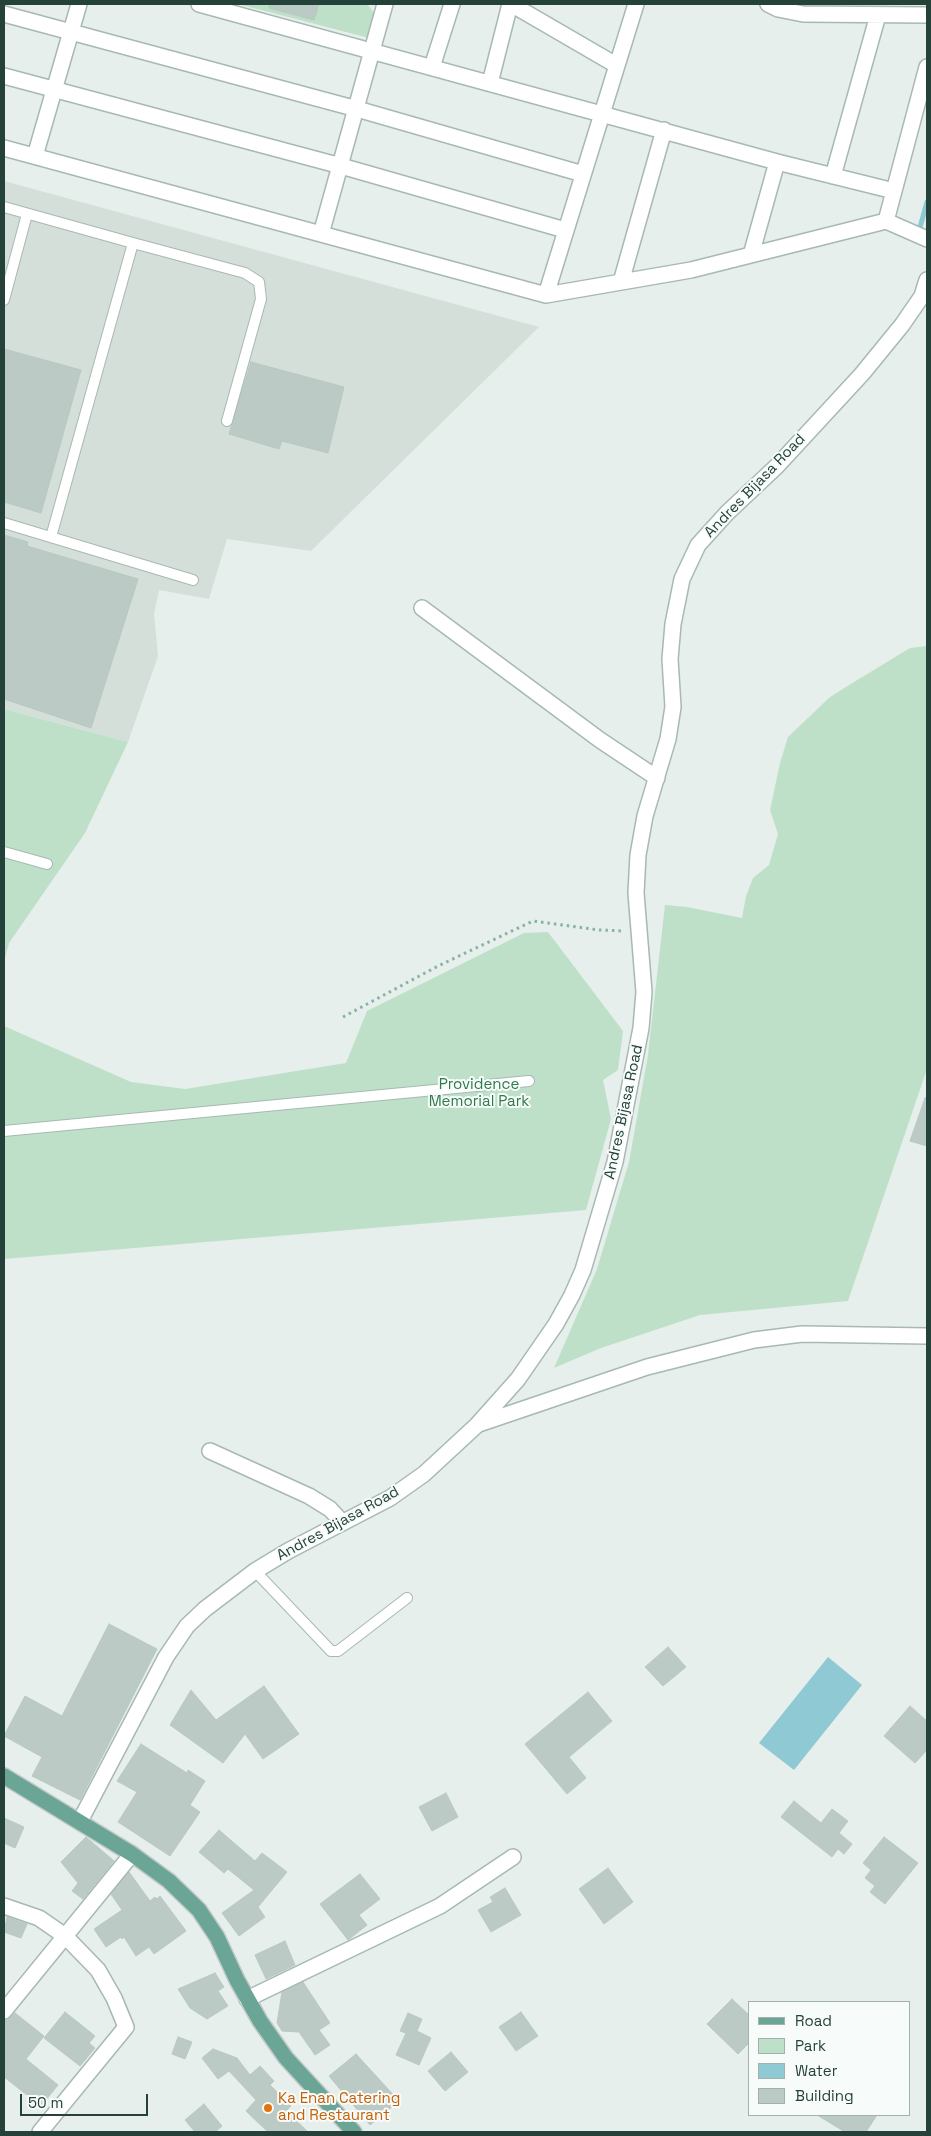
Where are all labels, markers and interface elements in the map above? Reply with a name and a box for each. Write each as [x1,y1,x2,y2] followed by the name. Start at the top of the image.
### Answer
[701,430,809,542] street label: Andres Bijasa Road
[601,1043,647,1181] street label: Andres Bijasa Road
[429,1076,529,1111] park label: Providence Memorial Park
[274,1483,402,1565] street label: Andres Bijasa Road
[748,2001,911,2116] legend
[795,2011,832,2030] text: Road
[795,2036,826,2055] text: Park
[795,2061,837,2080] text: Water
[22,2084,150,2116] scale bar
[795,2086,854,2105] text: Building
[278,2090,400,2125] place label: Ka Enan Catering and Restaurant
[28,2093,63,2112] text: 50 m
[262,2102,274,2114] marker: Ka Enan Catering and Restaurant

